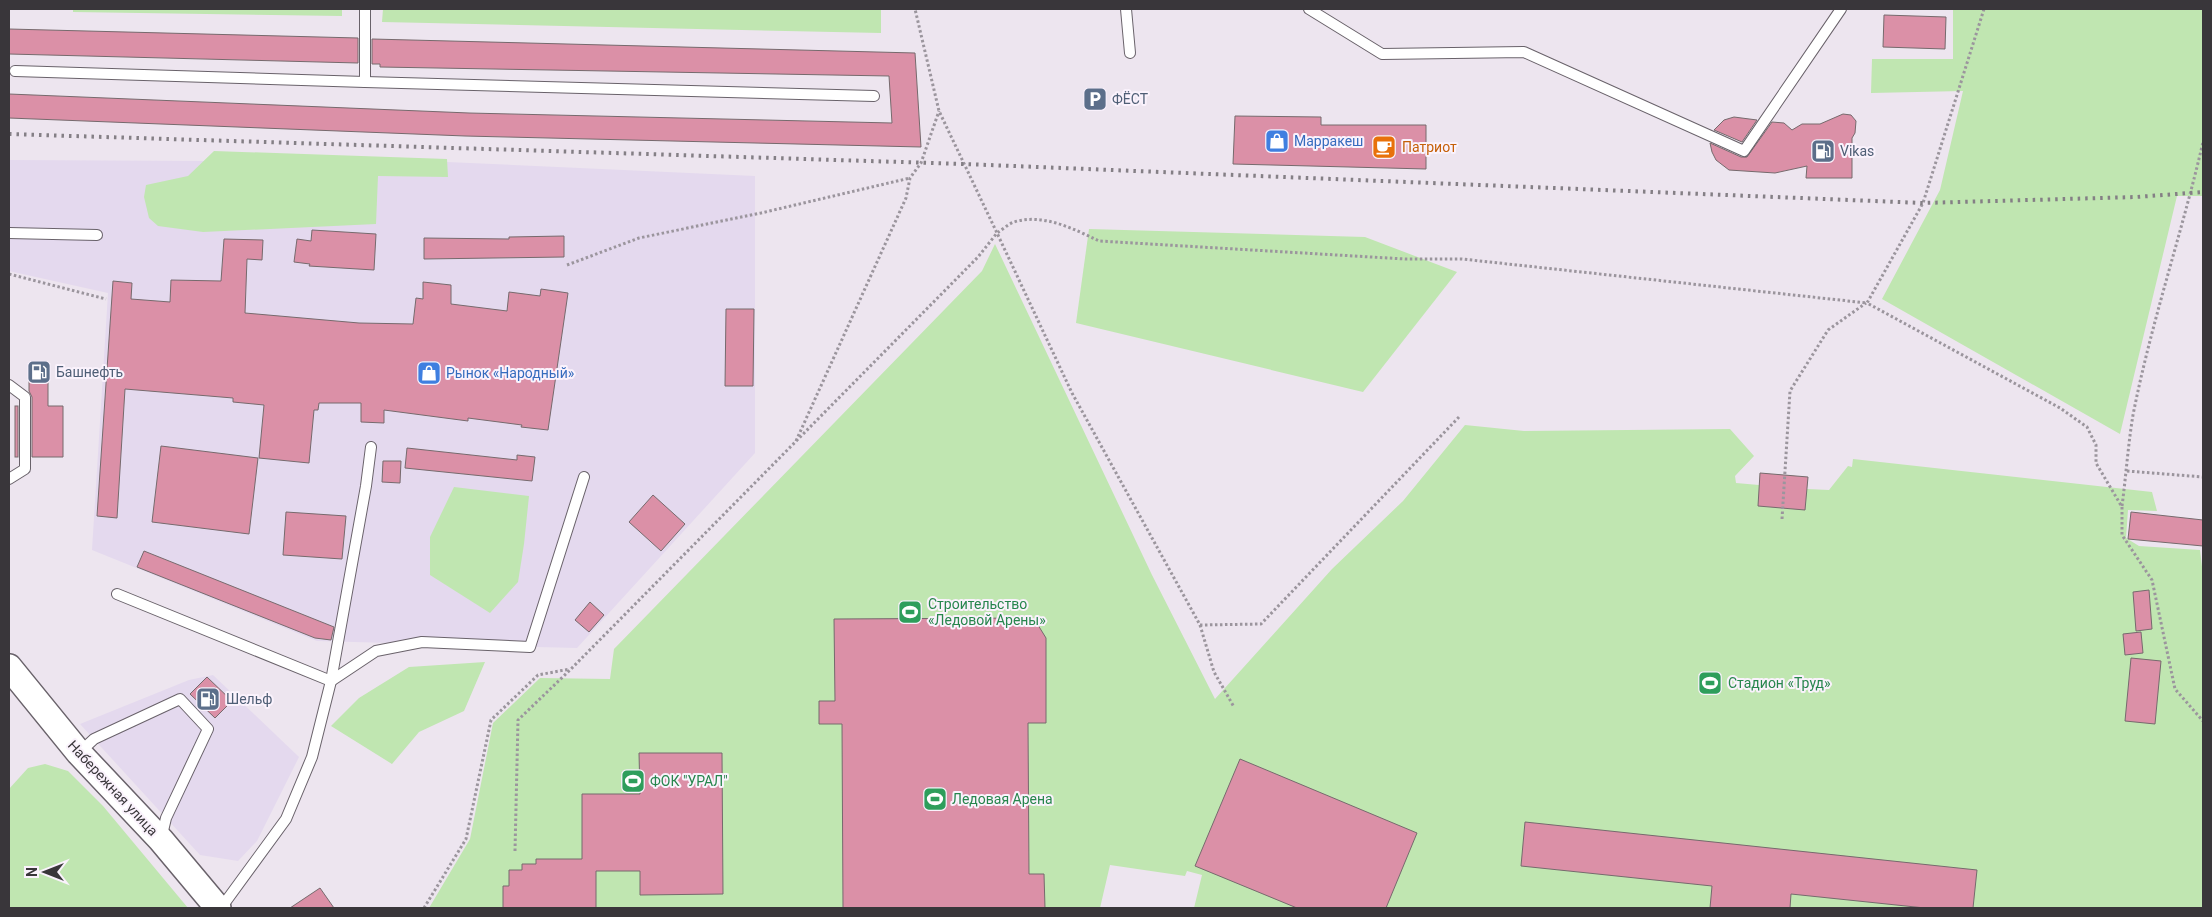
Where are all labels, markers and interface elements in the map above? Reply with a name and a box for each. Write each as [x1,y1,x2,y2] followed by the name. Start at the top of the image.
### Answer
[1082,86,1108,112] parking icon: ФЁСТ
[1112,91,1149,107] place label: ФЁСТ
[1264,128,1290,154] shop icon: Марракеш
[1294,133,1363,149] place label: Марракеш
[1371,134,1397,160] cafe icon: Патриот
[1810,138,1836,164] fuel station icon: Vikas
[1402,139,1457,155] place label: Патриот
[1840,143,1874,159] place label: Vikas
[26,359,52,385] fuel station icon: Башнефть
[416,360,442,386] shop icon: Рынок «Народный»
[56,364,123,380] place label: Башнефть
[446,365,575,381] place label: Рынок «Народный»
[928,596,1046,628] place label: Строительство «Ледовой Арены»
[897,599,923,625] sports icon: Строительство «Ледовой Арены»
[1697,670,1723,696] sports icon: Стадион «Труд»
[1728,675,1831,691] place label: Стадион «Труд»
[195,686,221,712] fuel station icon: Шельф
[226,691,272,707] place label: Шельф
[65,737,161,839] street label: Набережная улица
[620,768,646,794] sports icon: ФОК "УРАЛ"
[650,773,728,789] place label: ФОК "УРАЛ"
[922,786,948,812] sports icon: Ледовая Арена
[952,791,1053,807] place label: Ледовая Арена
[20,847,70,897] north arrow
[24,867,40,877] text: N

